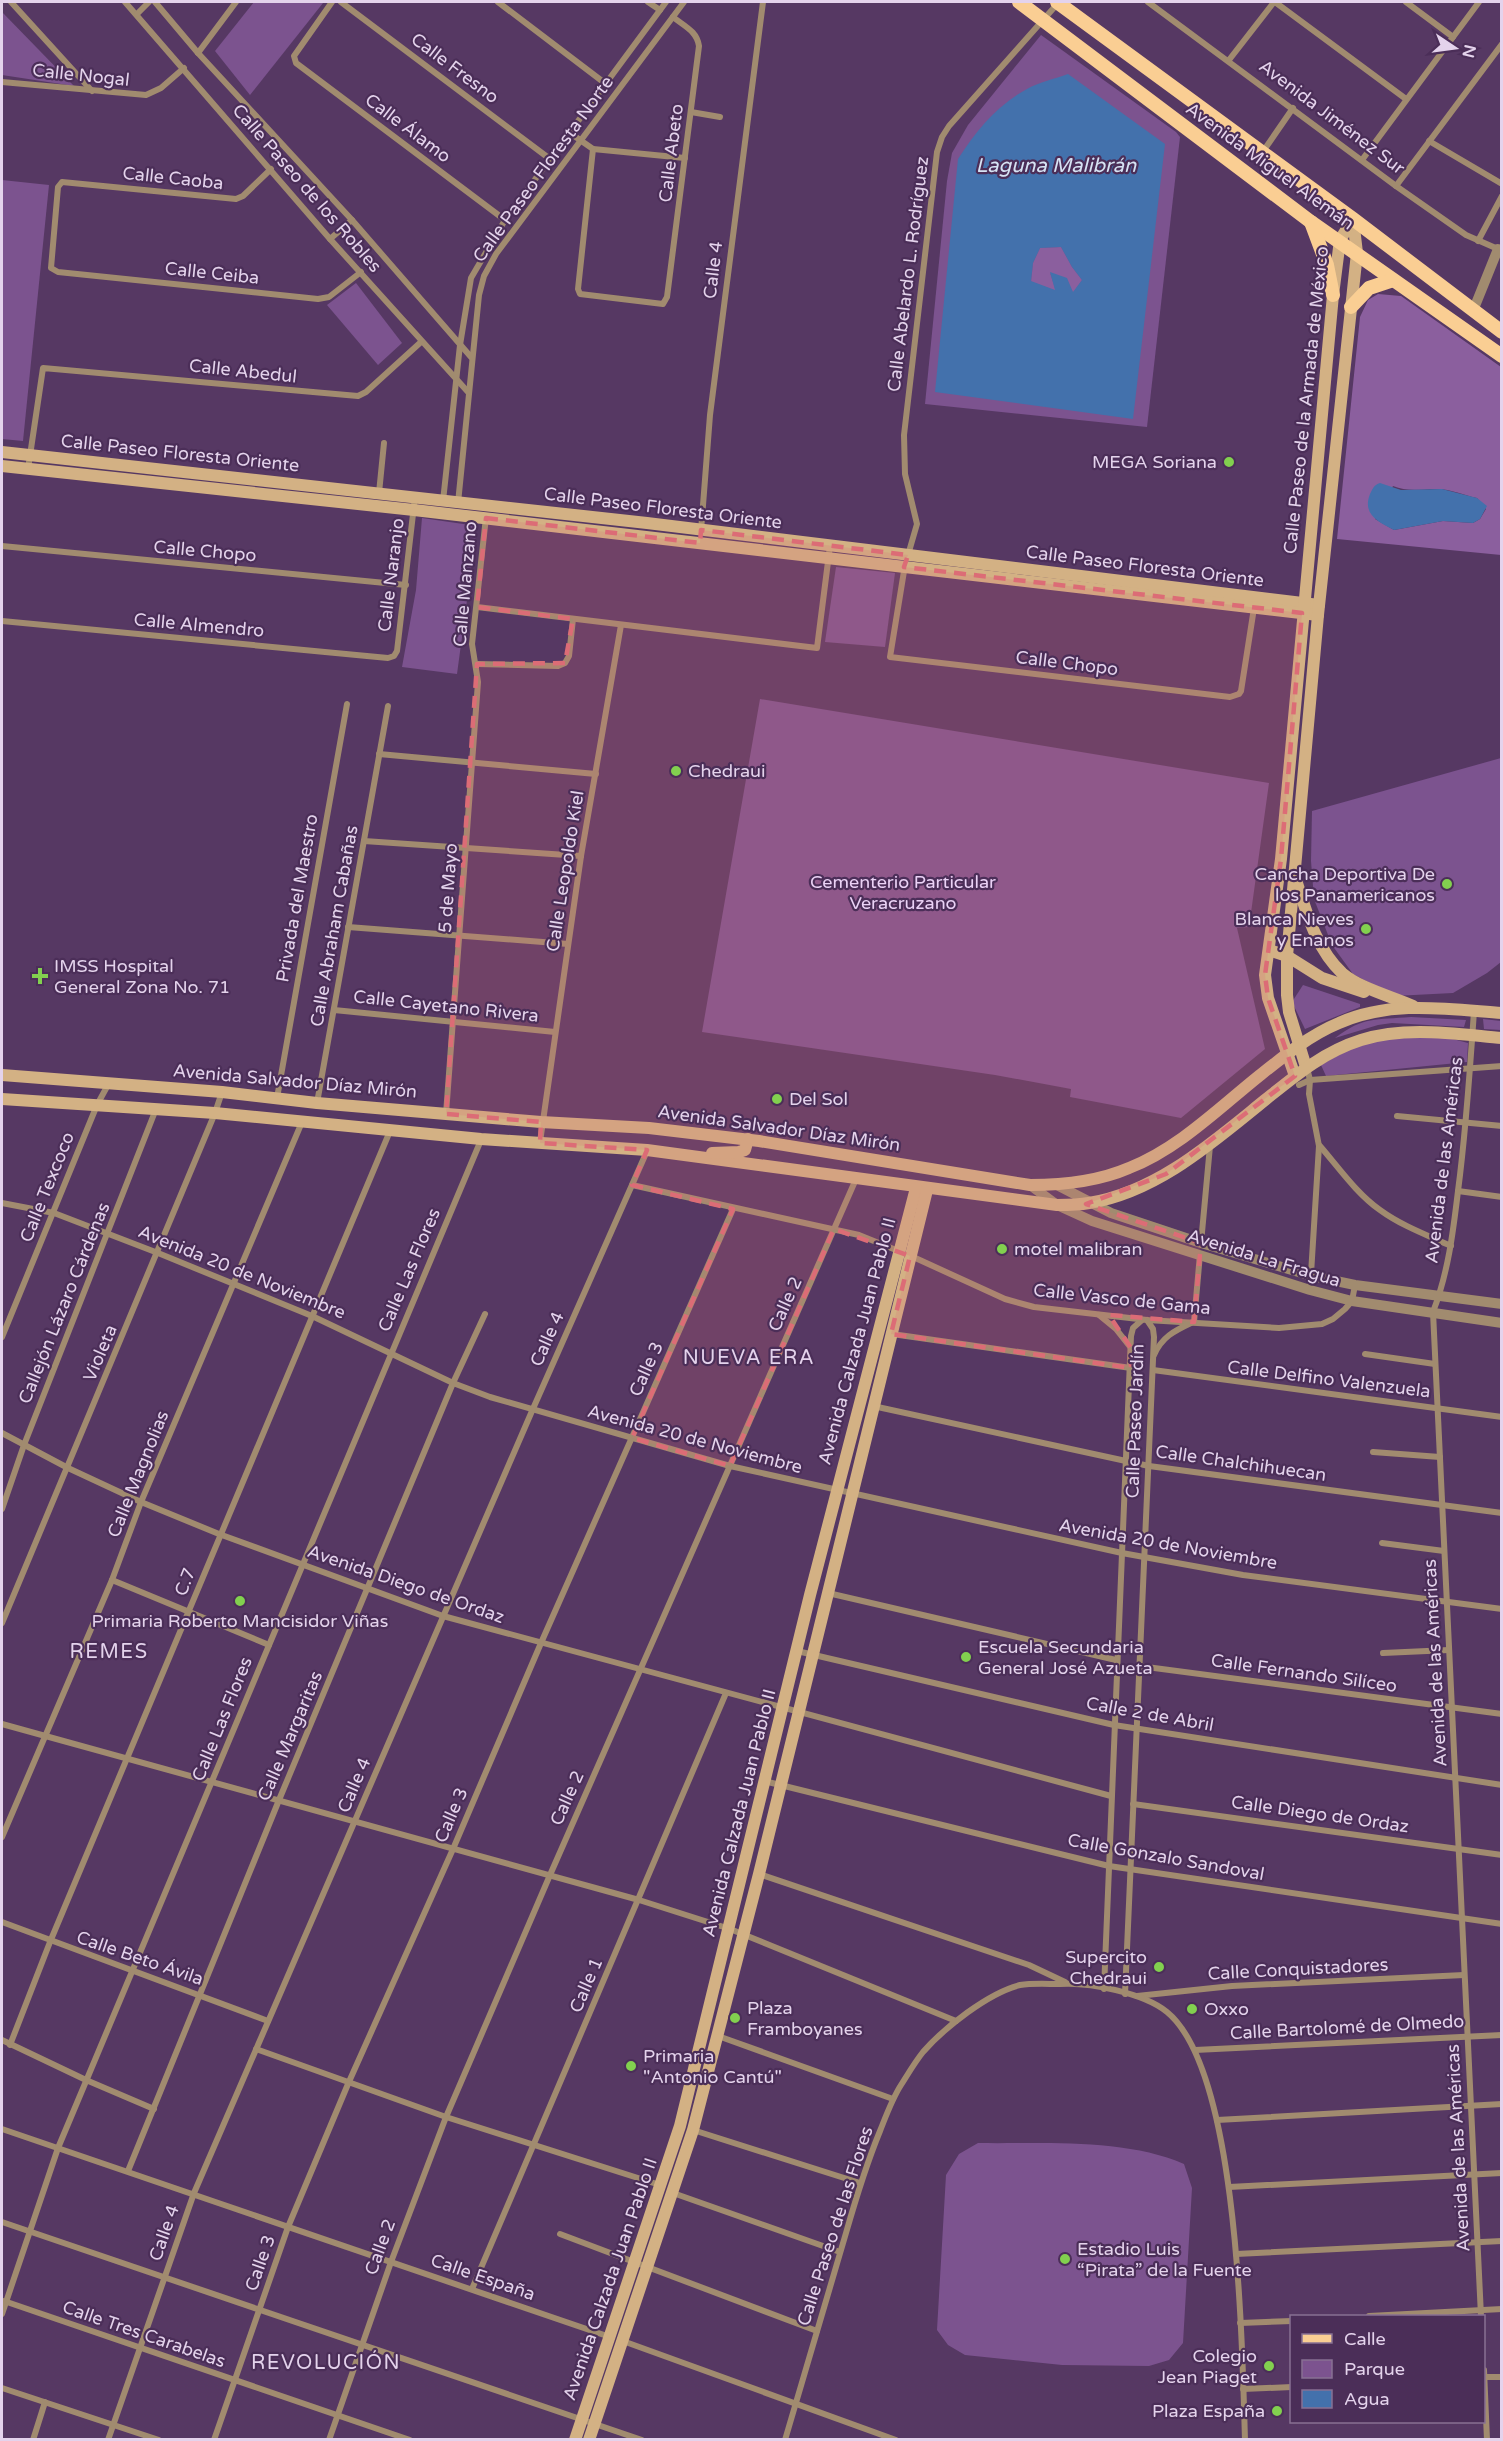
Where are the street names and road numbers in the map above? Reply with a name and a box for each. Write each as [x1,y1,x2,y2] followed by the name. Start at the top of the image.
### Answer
[407,28,503,108] street label: Calle Fresno
[1255,55,1409,179] street label: Avenida Jiménez Sur
[31,59,131,91] street label: Calle Nogal
[468,72,618,266] street label: Calle Paseo Floresta Norte
[361,89,455,167] street label: Calle Álamo
[1181,97,1359,235] street label: Avenida Miguel Alemán
[228,99,386,277] street label: Calle Paseo de los Robles
[654,102,688,203] street label: Calle Abeto
[883,155,933,393] street label: Calle Abelardo L. Rodríguez
[121,162,225,194] street label: Calle Caoba
[699,240,727,300] street label: Calle 4
[1279,245,1333,555] street label: Calle Paseo de la Armada de México
[164,257,260,289] street label: Calle Ceiba
[188,354,298,388] street label: Calle Abedul
[60,430,300,476] street label: Calle Paseo Floresta Oriente
[543,482,783,534] street label: Calle Paseo Floresta Oriente
[373,517,409,633] street label: Calle Naranjo
[449,520,481,648] street label: Calle Manzano
[153,536,257,566] street label: Calle Chopo
[1025,540,1265,592] street label: Calle Paseo Floresta Oriente
[133,608,265,642] street label: Calle Almendro
[1014,646,1120,680] street label: Calle Chopo
[541,789,589,953] street label: Calle Leopoldo Kiel
[271,812,323,984] street label: Privada del Maestro
[305,824,363,1028] street label: Calle Abraham Cabañas
[434,842,462,934] street label: 5 de Mayo
[352,985,540,1027] street label: Calle Cayetano Rivera
[1420,1055,1468,1265] street label: Avenida de las Américas
[172,1059,418,1103] street label: Avenida Salvador Díaz Mirón
[656,1100,902,1156] street label: Avenida Salvador Díaz Mirón
[15,1129,79,1245] street label: Calle Texcoco
[13,1199,115,1407] street label: Callejón Lázaro Cárdenas
[373,1205,445,1335] street label: Calle Las Flores
[813,1215,901,1467] street label: Avenida Calzada Juan Pablo II
[135,1220,349,1324] street label: Avenida 20 de Noviembre
[1185,1224,1343,1292] street label: Avenida La Fragua
[763,1273,807,1335] street label: Calle 2
[1032,1279,1212,1319] street label: Calle Vasco de Gama
[525,1308,569,1370] street label: Calle 4
[78,1321,122,1385] street label: Violeta
[624,1338,668,1400] street label: Calle 3
[1121,1343,1149,1499] street label: Calle Paseo Jardín
[1226,1356,1432,1402] street label: Calle Delfino Valenzuela
[585,1400,805,1478] street label: Avenida 20 de Noviembre
[103,1407,173,1541] street label: Calle Magnolias
[1154,1440,1328,1486] street label: Calle Chalchihuecan
[1057,1514,1279,1574] street label: Avenida 20 de Noviembre
[305,1540,507,1628] street label: Avenida Diego de Ordaz
[1419,1559,1451,1767] street label: Avenida de las Américas
[170,1565,200,1599] street label: C.7
[1209,1649,1399,1697] street label: Calle Fernando Silíceo
[187,1654,257,1784] street label: Calle Las Flores
[253,1668,327,1804] street label: Calle Margaritas
[697,1687,781,1939] street label: Avenida Calzada Juan Pablo II
[1084,1692,1216,1736] street label: Calle 2 de Abril
[333,1754,375,1816] street label: Calle 4
[545,1767,589,1829] street label: Calle 2
[430,1784,472,1846] street label: Calle 3
[1230,1791,1410,1837] street label: Calle Diego de Ordaz
[1066,1829,1266,1885] street label: Calle Gonzalo Sandoval
[74,1926,206,1990] street label: Calle Beto Ávila
[1207,1953,1389,1985] street label: Calle Conquistadores
[565,1954,607,2016] street label: Calle 1
[1229,2010,1465,2044] street label: Calle Bartolomé de Olmedo
[1442,2044,1474,2252] street label: Avenida de las Américas
[792,2123,878,2329] street label: Calle Paseo de las Flores
[558,2155,662,2403] street label: Avenida Calzada Juan Pablo II
[144,2202,184,2264] street label: Calle 4
[360,2216,400,2278] street label: Calle 2
[240,2232,280,2294] street label: Calle 3
[428,2249,538,2305] street label: Calle España
[60,2296,228,2372] street label: Calle Tres Carabelas

